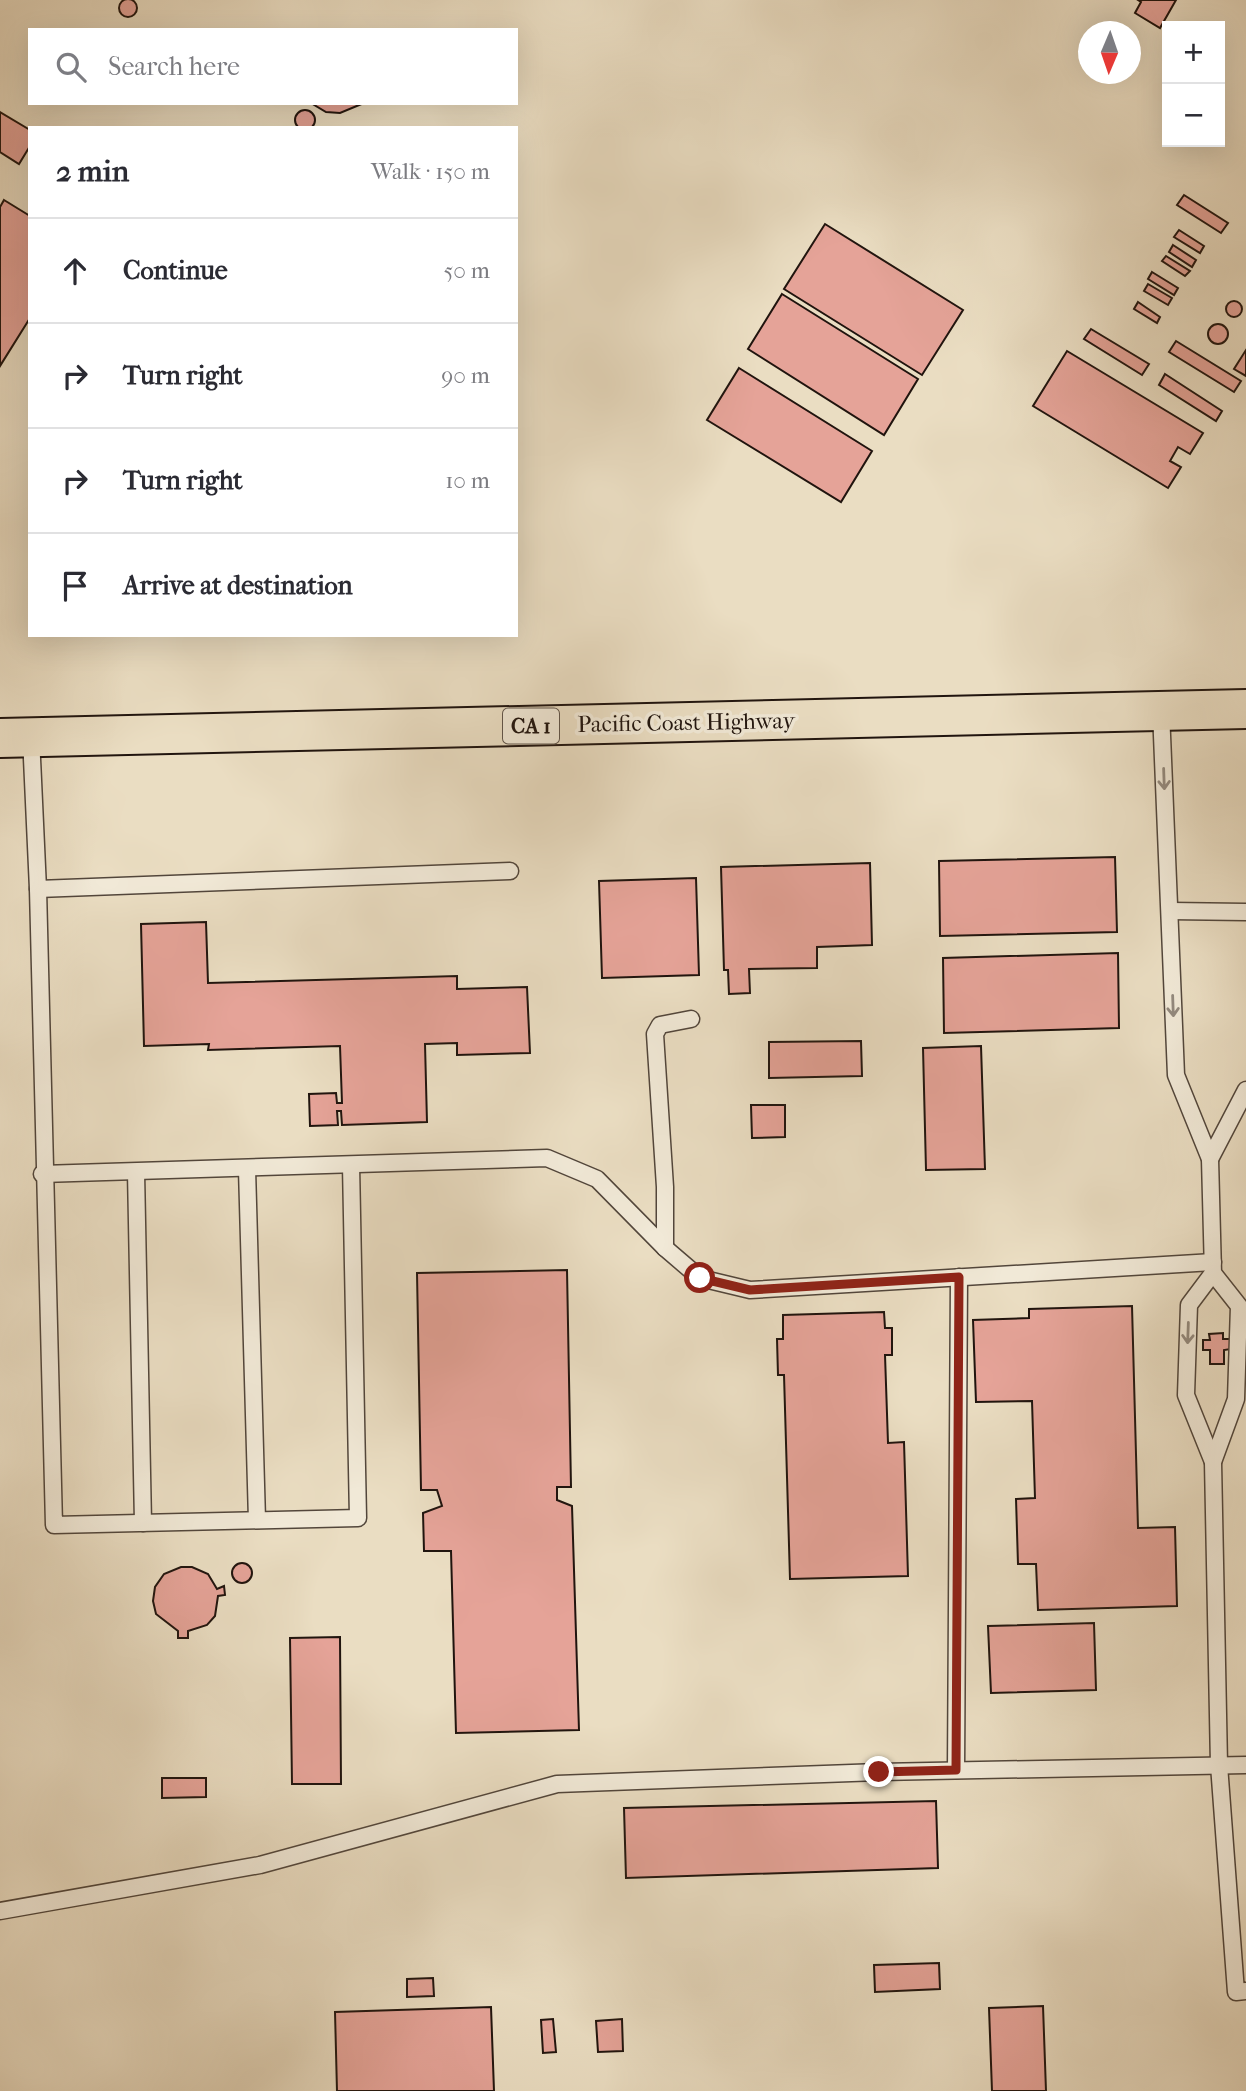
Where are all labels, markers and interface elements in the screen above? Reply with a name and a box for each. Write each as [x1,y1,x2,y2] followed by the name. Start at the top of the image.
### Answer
[1078,21,1141,84] north arrow
[1162,21,1225,147] map controls
[1162,21,1225,84] button: +
[28,28,518,105] search box
[52,48,90,86] icon: search
[108,51,240,82] text: Search here
[1162,84,1225,147] button: −
[56,154,129,189] text: 2 min
[371,158,490,185] text: Walk · 150 m
[56,252,94,290] icon: ahead
[123,255,228,286] text: Continue
[443,257,490,284] text: 50 m
[56,357,94,395] icon: right
[123,360,243,391] text: Turn right
[441,362,490,389] text: 90 m
[56,462,94,500] icon: right
[123,465,243,496] text: Turn right
[445,467,490,494] text: 10 m
[56,567,94,605] icon: arrive
[123,570,353,601] text: Arrive at destination
[577,707,796,738] street label: Pacific Coast Highway
[503,708,559,744] road number: CA 1
[1158,767,1171,790] one-way arrow
[1167,995,1180,1018] one-way arrow
[684,1262,715,1293] route start
[1181,1321,1194,1344] one-way arrow
[863,1756,894,1787] route end

